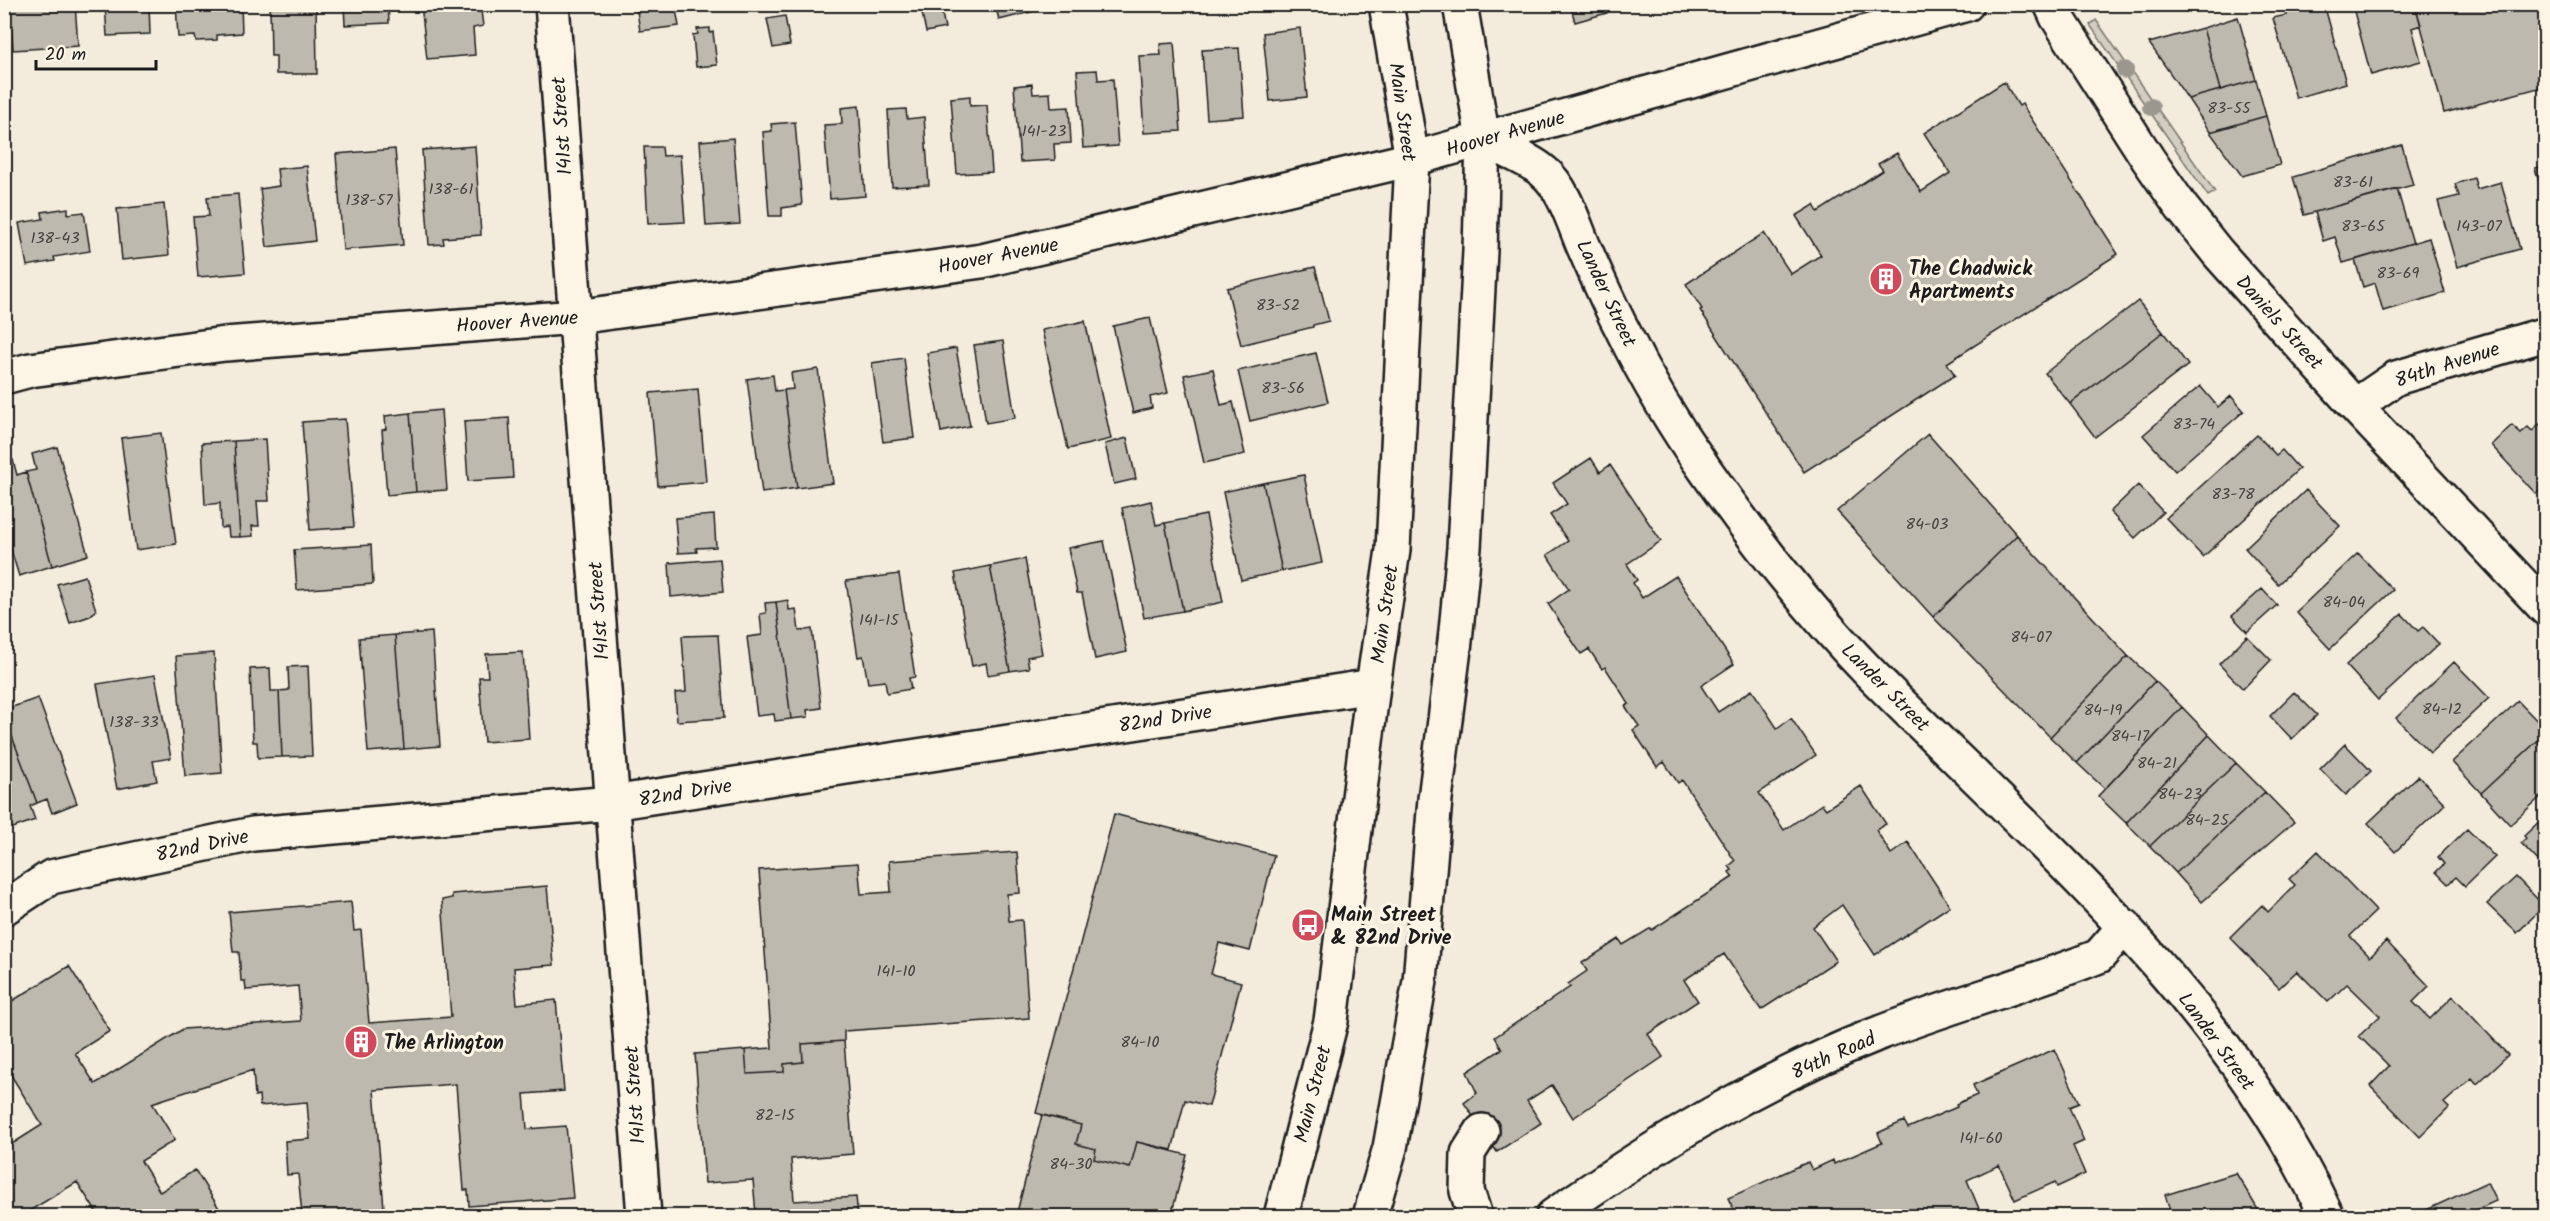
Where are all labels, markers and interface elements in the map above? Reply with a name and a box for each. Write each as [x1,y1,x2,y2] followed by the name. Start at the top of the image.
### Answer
[36,33,156,71] scale bar
[45,41,86,70] text: 20 m
[1378,61,1424,164] street label: Main Street
[544,75,582,176] street label: 141st Street
[2207,96,2252,121] house number: 83-55
[1442,103,1569,167] street label: Hoover Avenue
[1022,119,1066,144] house number: 141-23
[2333,170,2373,195] house number: 83-61
[428,177,474,202] house number: 138-61
[345,188,393,213] house number: 138-57
[2341,214,2386,239] house number: 83-65
[2456,214,2502,239] house number: 143-07
[30,226,80,251] house number: 138-43
[935,230,1062,284] street label: Hoover Avenue
[1566,235,1644,353] street label: Lander Street
[1909,254,2033,309] place label: The Chadwick Apartments
[1868,261,1904,297] building icon: The Chadwick Apartments
[2377,261,2420,286] house number: 83-69
[2227,268,2330,378] street label: Daniels Street
[1256,293,1300,318] house number: 83-52
[455,303,579,343] street label: Hoover Avenue
[2391,334,2504,398] street label: 84th Avenue
[1261,376,1305,401] house number: 83-56
[2173,412,2215,437] house number: 83-74
[2211,482,2255,507] house number: 83-78
[1906,512,1948,537] house number: 84-03
[581,560,619,661] street label: 141st Street
[1363,563,1409,666] street label: Main Street
[2323,590,2365,615] house number: 84-04
[859,608,900,633] house number: 141-15
[2010,625,2052,650] house number: 84-07
[1833,636,1937,741] street label: Lander Street
[1116,697,1214,743] street label: 82nd Drive
[2422,697,2462,722] house number: 84-12
[2084,698,2123,723] house number: 84-19
[109,710,159,735] house number: 138-33
[2111,724,2150,749] house number: 84-17
[2137,751,2177,776] house number: 84-21
[636,771,734,817] street label: 82nd Drive
[2158,782,2202,807] house number: 84-23
[2185,808,2230,833] house number: 84-25
[153,822,252,872] street label: 82nd Drive
[1331,900,1452,955] place label: Main Street & 82nd Drive
[1290,907,1326,943] bus stop icon: Main Street & 82nd Drive
[876,959,916,984] house number: 141-10
[2169,986,2262,1098] street label: Lander Street
[343,1024,379,1060] building icon: The Arlington
[1786,1024,1882,1090] street label: 84th Road
[384,1028,504,1060] place label: The Arlington
[1121,1030,1159,1055] house number: 84-10
[1286,1042,1342,1147] street label: Main Street
[617,1044,655,1145] street label: 141st Street
[755,1103,796,1128] house number: 82-15
[1959,1126,2003,1151] house number: 141-60
[1050,1152,1092,1177] house number: 84-30

